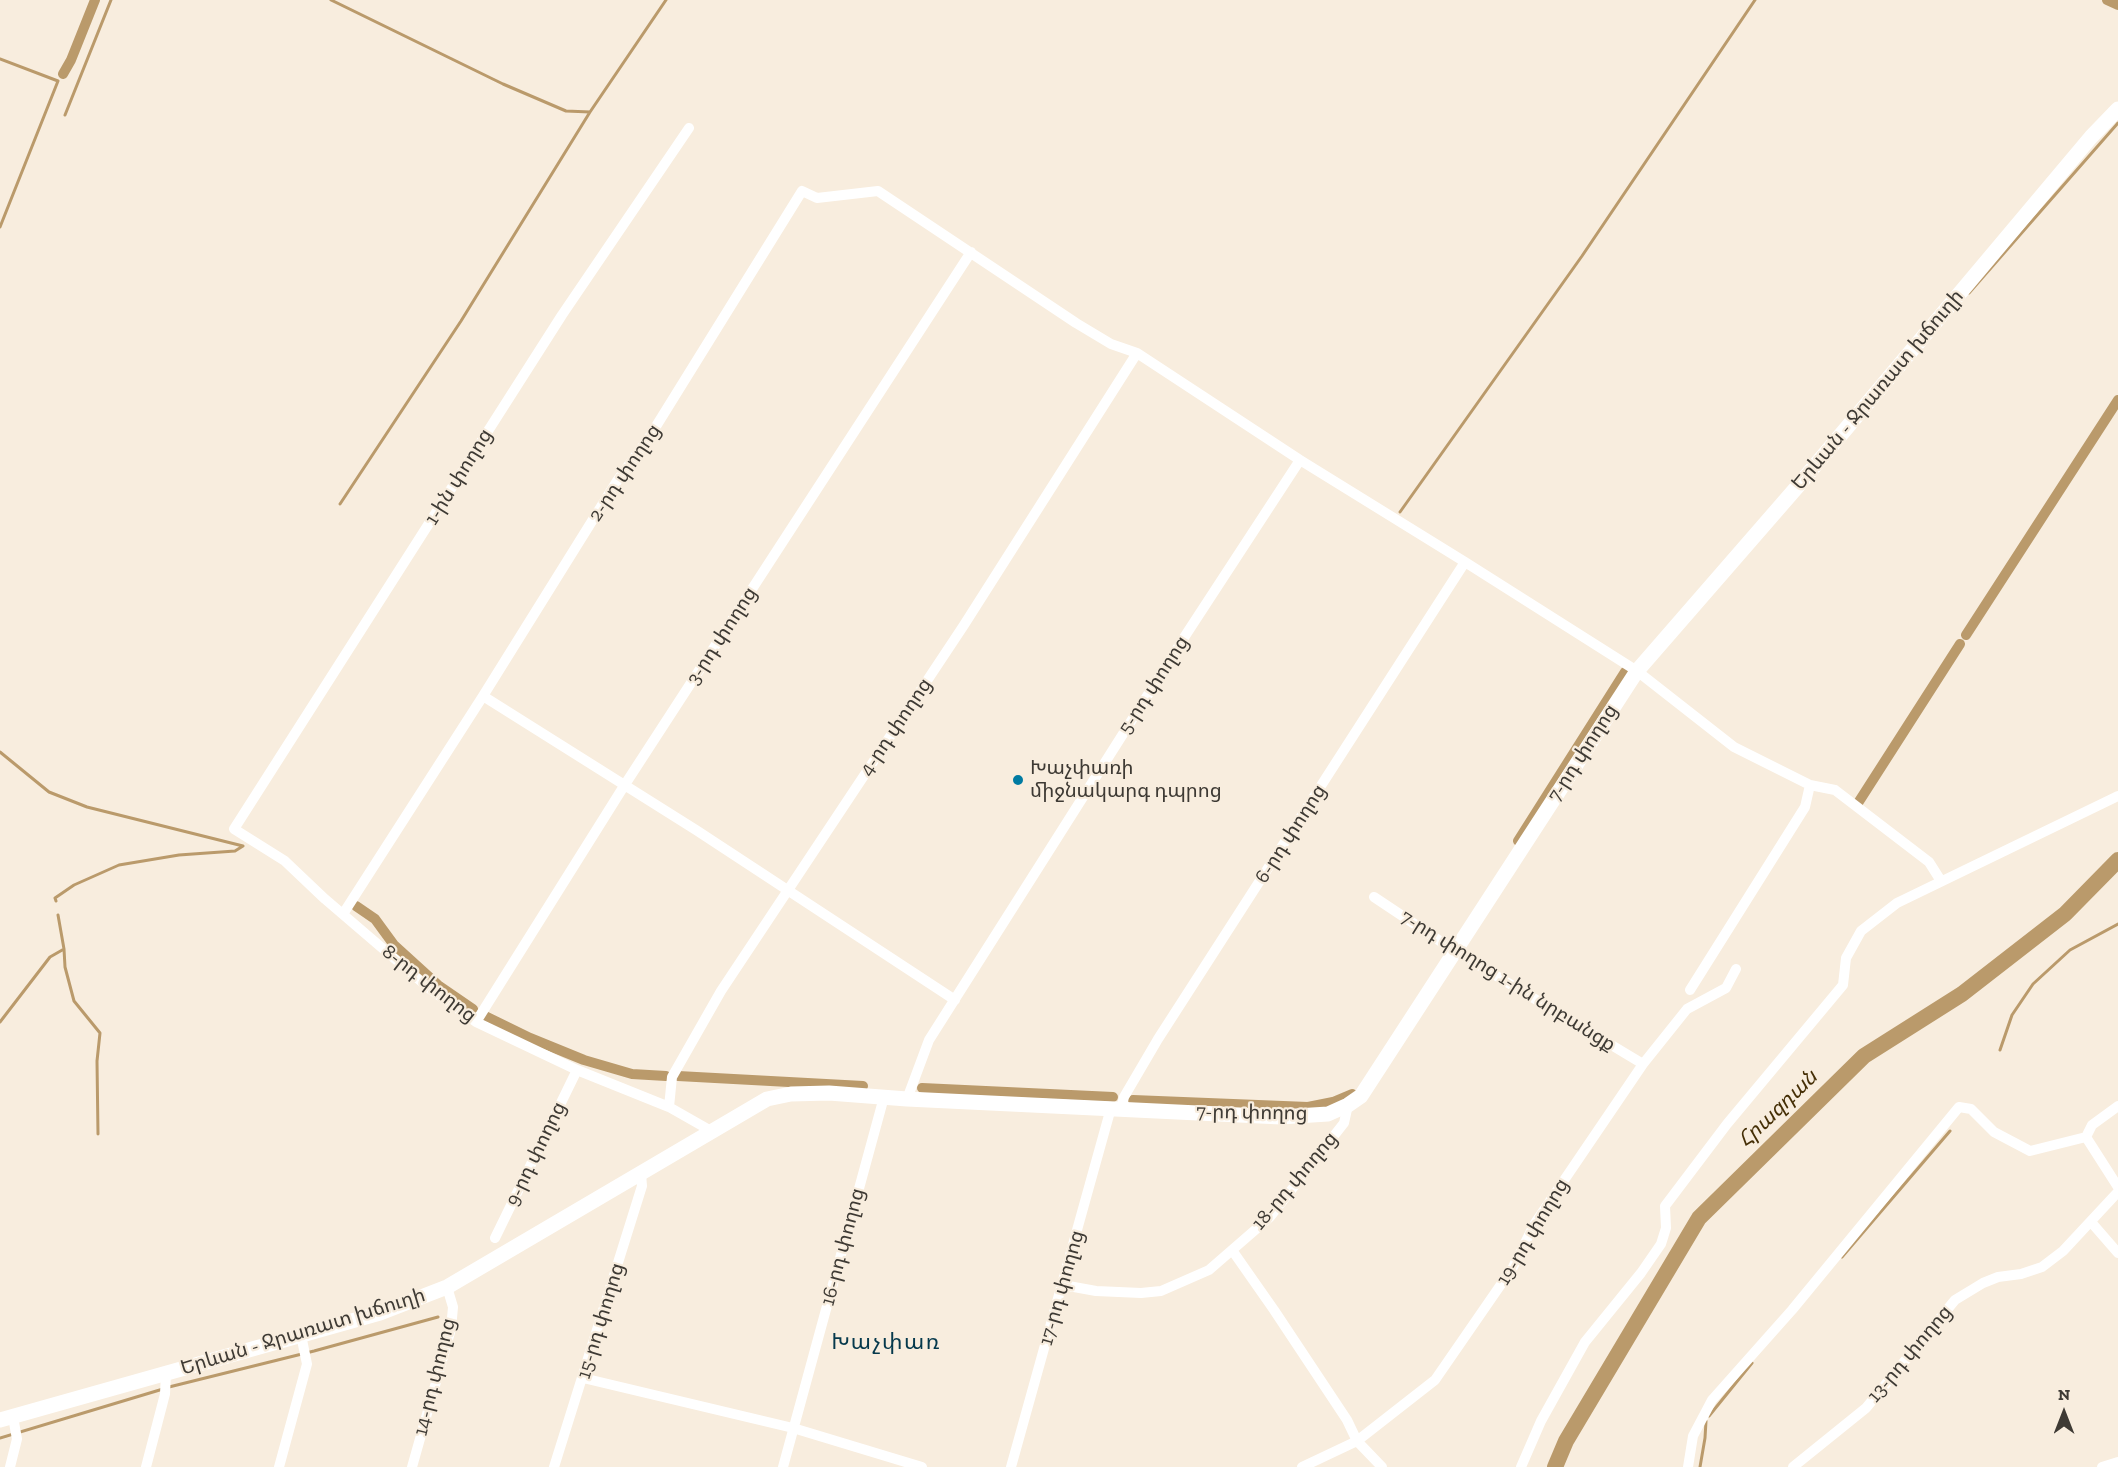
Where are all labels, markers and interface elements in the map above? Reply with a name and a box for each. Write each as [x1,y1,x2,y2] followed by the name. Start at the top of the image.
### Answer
[1787,285,1969,495] street label: Երևան - Ջրառատ խճուղի
[584,420,666,526] street label: 2-րդ փողոց
[420,424,498,530] street label: 1-ին փողոց
[682,583,762,689] street label: 3-րդ փողոց
[1113,631,1195,739] street label: 5-րդ փողոց
[855,674,937,780] street label: 4-րդ փողոց
[1543,700,1623,806] street label: 7-րդ փողոց
[1030,756,1222,803] place label: Խաչփառի միջնակարգ դպրոց
[1011,773,1025,787] marker: Խաչփառի միջնակարգ դպրոց
[1250,780,1332,888] street label: 6-րդ փողոց
[1396,905,1620,1057] street label: 7-րդ փողոց 1-ին նրբանցք
[377,940,481,1028] street label: 8-րդ փողոց
[1733,1065,1823,1153] water label: Հրազդան
[500,1098,572,1210] street label: 9-րդ փողոց
[1196,1100,1308,1126] street label: 7-րդ փողոց
[1247,1127,1343,1235] street label: 18-րդ փողոց
[1492,1174,1574,1290] street label: 19-րդ փողոց
[816,1186,870,1308] street label: 16-րդ փողոց
[1034,1228,1090,1348] street label: 17-րդ փողոց
[572,1260,630,1382] street label: 15-րդ փողոց
[178,1283,428,1381] street label: Երևան - Ջրառատ խճուղի
[1862,1301,1958,1407] street label: 13-րդ փողոց
[409,1316,461,1438] street label: 14-րդ փողոց
[831,1330,941,1356] district label: Խաչփառ
[2034,1383,2094,1443] north arrow
[2058,1385,2070,1404] text: N

